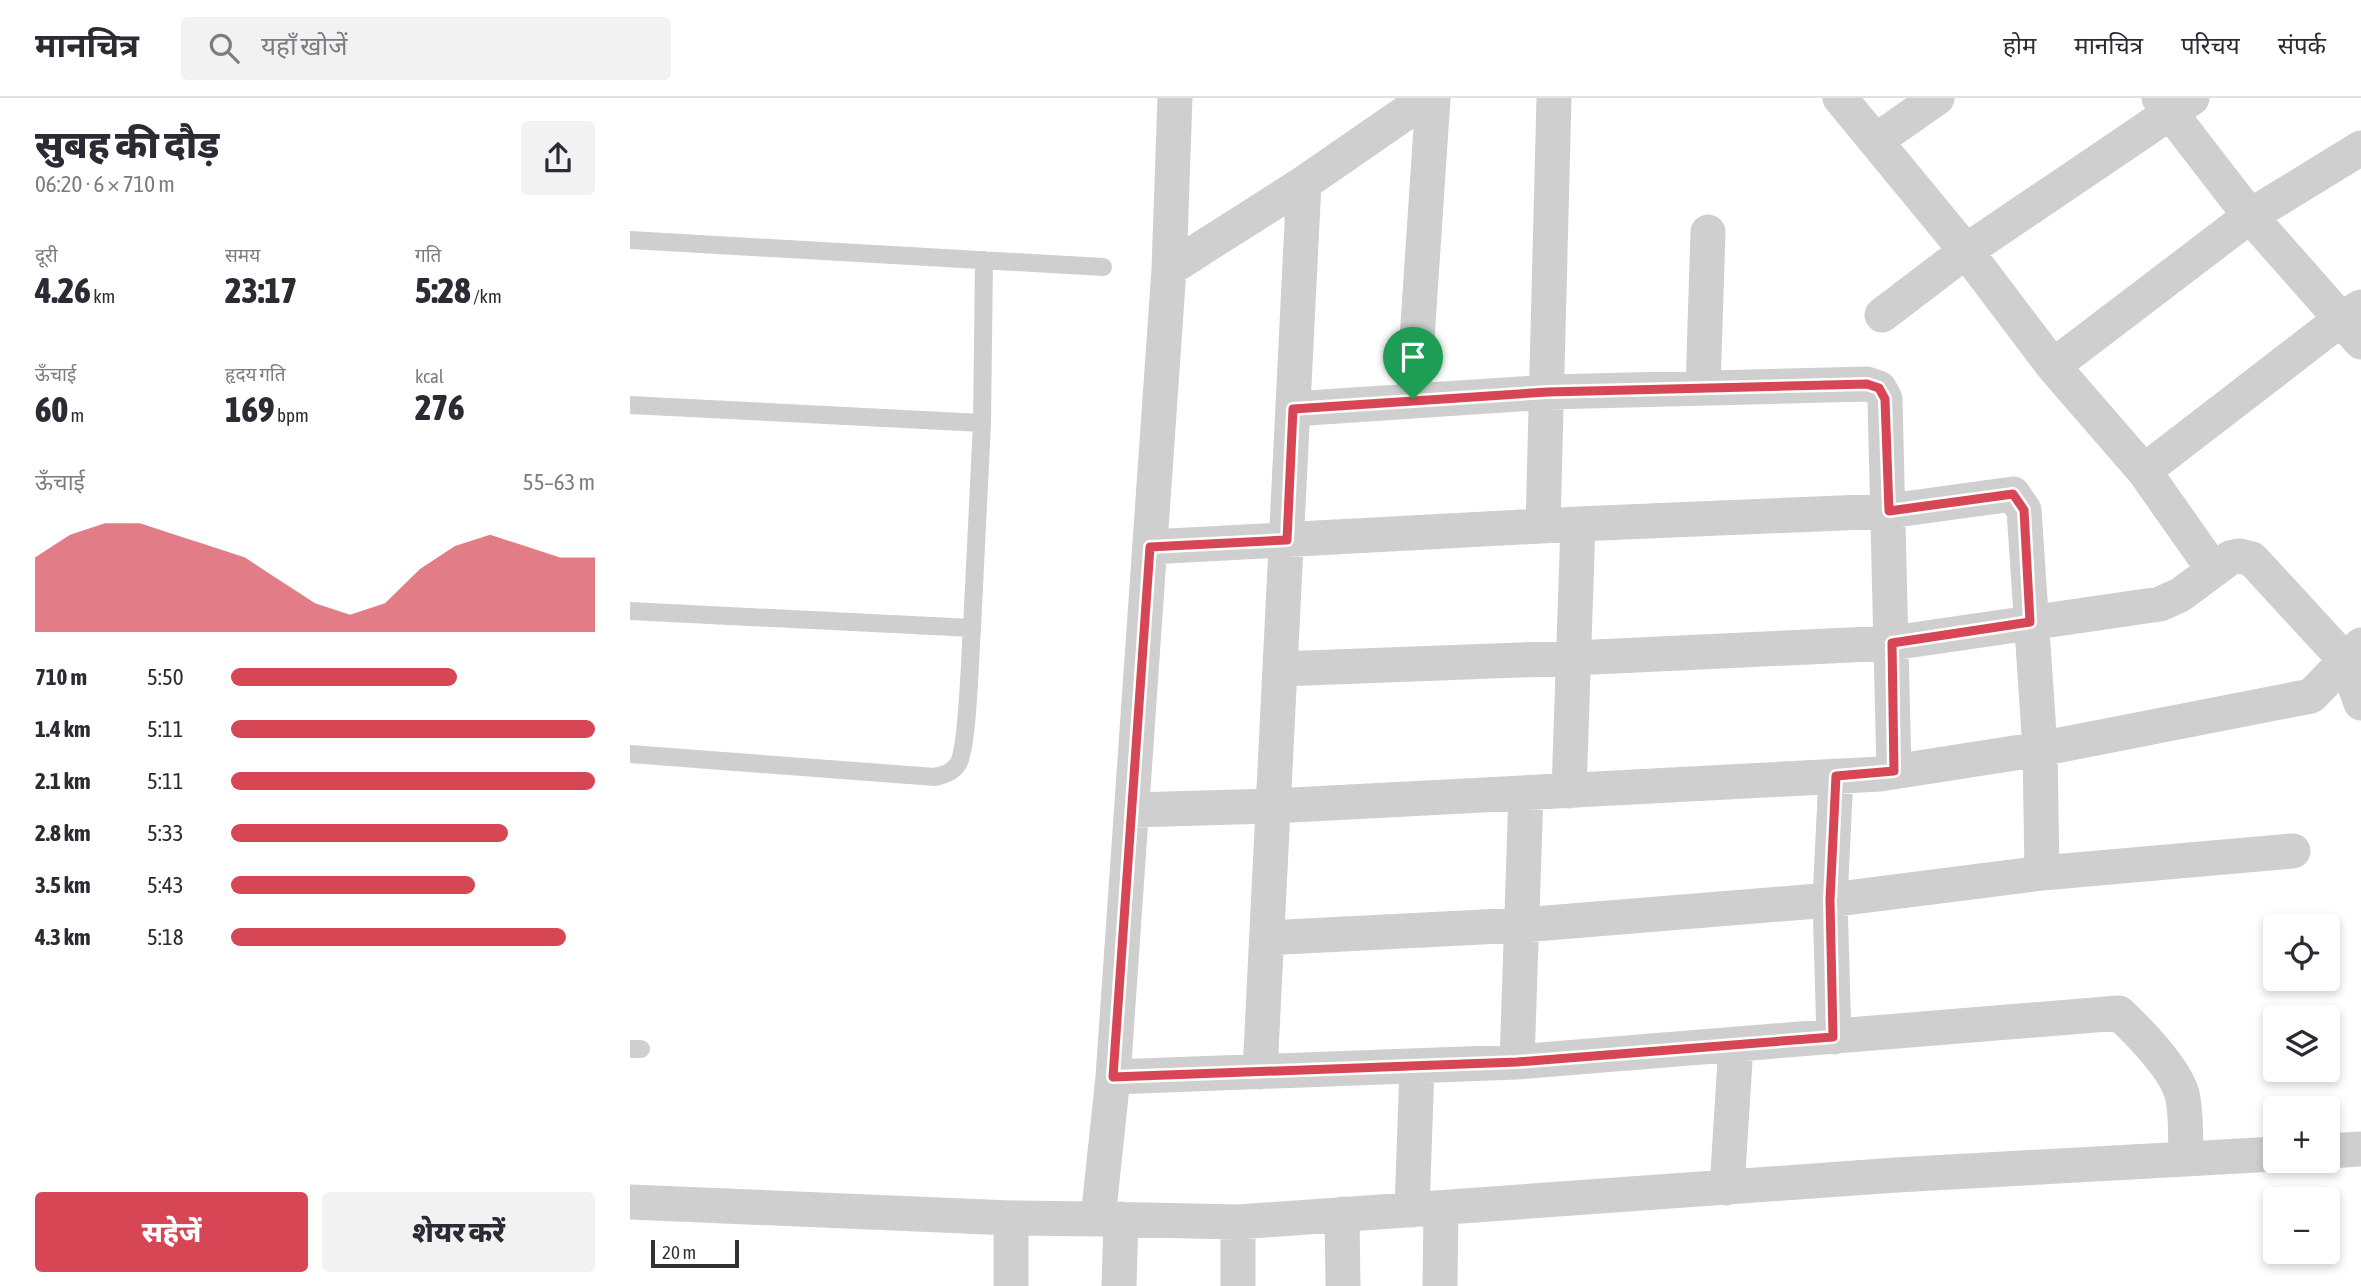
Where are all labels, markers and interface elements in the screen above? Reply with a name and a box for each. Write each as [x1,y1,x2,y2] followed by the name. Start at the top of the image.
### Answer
[181,17,671,80] search box
[35,26,139,64] text: मानचित्र
[205,29,243,67] icon: search
[261,31,348,61] text: यहाँ खोजें
[2003,32,2036,59] text: होम
[2074,32,2143,59] text: मानचित्र
[2181,32,2240,59] text: परिचय
[2278,32,2326,59] text: संपर्क
[521,121,595,195] button: share
[35,123,219,166] text: सुबह की दौड़
[35,171,175,197] text: 06:20 · 6 × 710 m
[35,244,58,266] text: दूरी
[225,244,260,266] text: समय
[415,244,441,266] text: गति
[35,270,91,310] text: 4.26
[225,270,297,310] text: 23:17
[415,270,471,310] text: 5:28
[91,285,115,307] text: km
[471,285,502,307] text: /km
[1383,327,1443,399] pin
[1394,338,1432,376] icon: arrive
[35,363,76,385] text: ऊँचाई
[225,363,286,385] text: हृदय गति
[415,365,444,387] text: kcal
[415,387,464,427] text: 276
[35,389,68,429] text: 60
[225,389,274,429] text: 169
[68,404,84,426] text: m
[274,404,309,426] text: bpm
[35,469,85,495] text: ऊँचाई
[523,469,595,495] text: 55–63 m
[35,664,87,690] text: 710 m
[147,664,184,690] text: 5:50
[35,716,91,742] text: 1.4 km
[147,716,184,742] text: 5:11
[35,768,91,794] text: 2.1 km
[147,768,184,794] text: 5:11
[35,820,91,846] text: 2.8 km
[147,820,184,846] text: 5:33
[35,872,91,898] text: 3.5 km
[147,872,184,898] text: 5:43
[2263,914,2340,1264] map controls
[2263,914,2340,991] button: locate
[35,924,91,950] text: 4.3 km
[147,924,184,950] text: 5:18
[2263,1005,2340,1082] button: layers
[2263,1096,2340,1173] button: +
[2263,1187,2340,1264] button: −
[35,1192,308,1272] button: सहेजें
[322,1192,595,1272] button: शेयर करें
[651,1237,738,1269] scale bar
[662,1241,696,1263] text: 20 m

